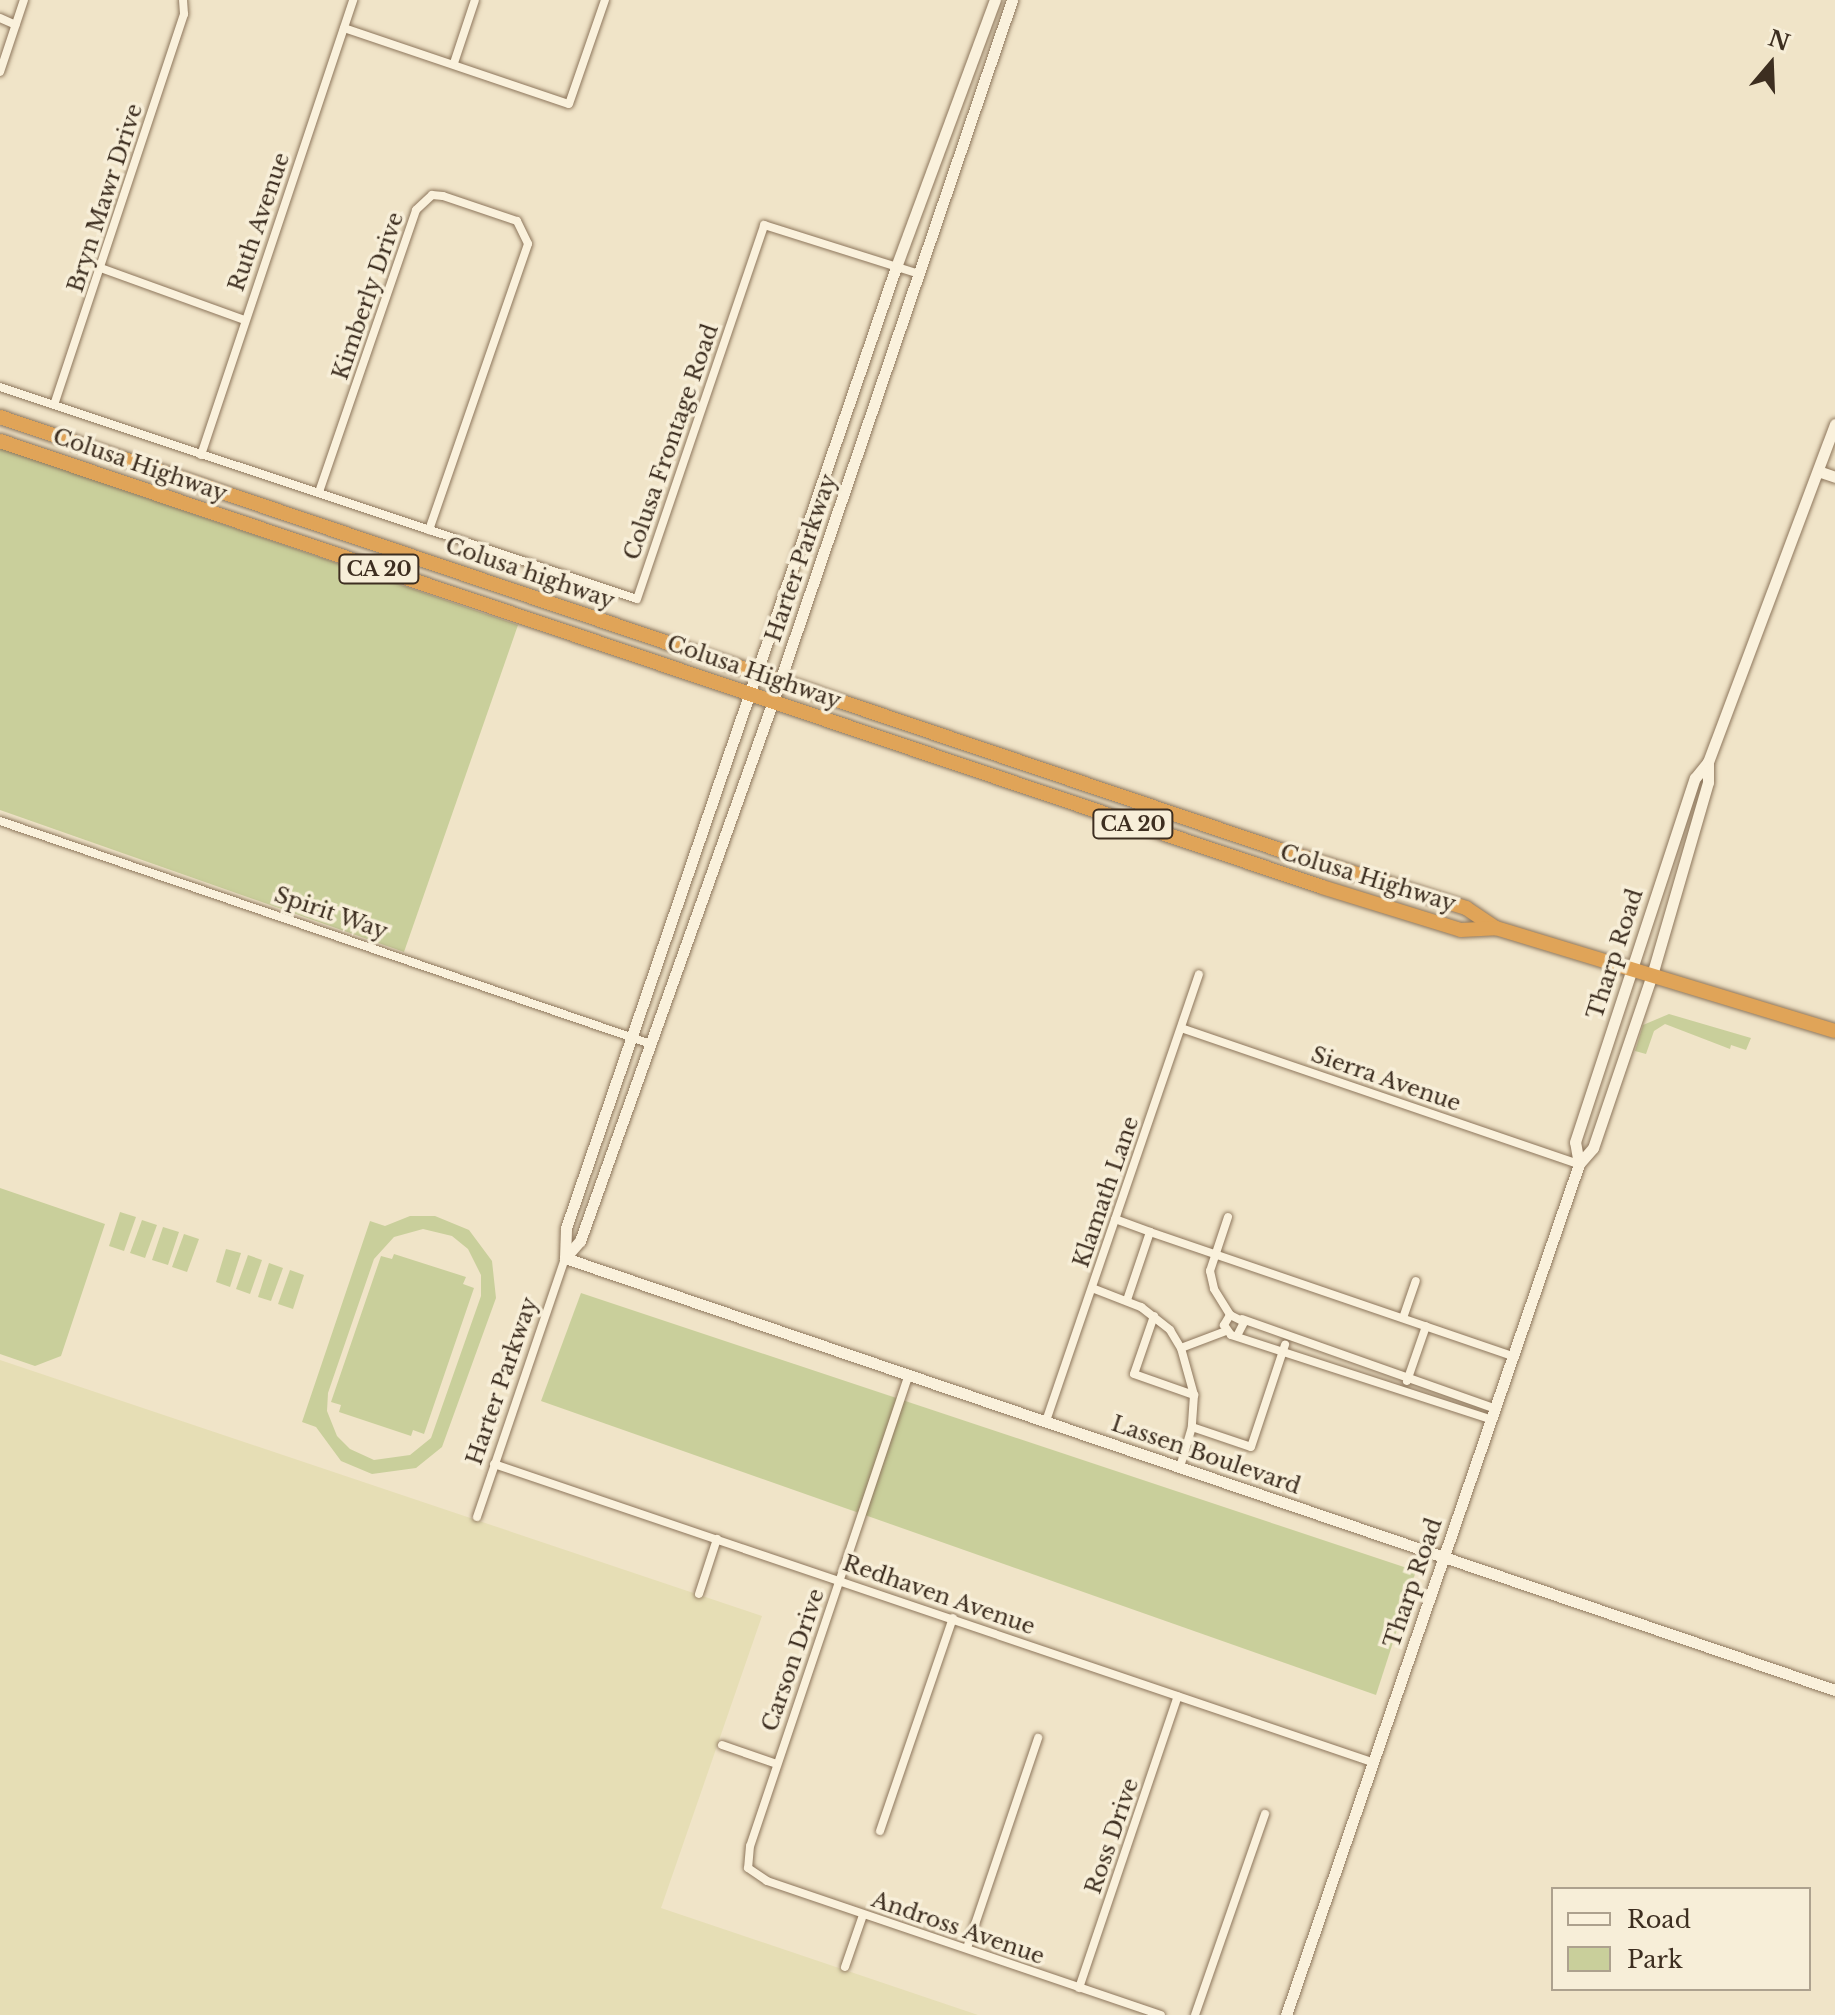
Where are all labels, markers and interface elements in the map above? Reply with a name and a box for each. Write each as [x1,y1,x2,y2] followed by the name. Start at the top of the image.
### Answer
[1731,24,1811,104] north arrow
[1765,25,1793,57] text: N
[62,100,148,296] street label: Bryn Mawr Drive
[223,149,295,295] street label: Ruth Avenue
[327,208,409,384] street label: Kimberly Drive
[618,321,724,563] street label: Colusa Frontage Road
[49,423,231,507] street label: Colusa Highway
[760,470,842,646] street label: Harter Parkway
[442,532,618,614] street label: Colusa highway
[337,553,421,585] road number: CA 20
[663,630,845,714] street label: Colusa Highway
[1091,808,1175,840] road number: CA 20
[1277,839,1459,917] street label: Colusa Highway
[271,881,391,945] street label: Spirit Way
[1582,886,1648,1022] street label: Tharp Road
[1307,1041,1465,1117] street label: Sierra Avenue
[1068,1113,1144,1271] street label: Klamath Lane
[461,1293,543,1469] street label: Harter Parkway
[1108,1410,1304,1500] street label: Lassen Boulevard
[1378,1515,1448,1651] street label: Tharp Road
[839,1550,1039,1640] street label: Redhaven Avenue
[756,1585,830,1735] street label: Carson Drive
[1080,1775,1144,1897] street label: Ross Drive
[868,1886,1048,1970] street label: Andross Avenue
[1551,1887,1811,1991] legend
[1627,1905,1691,1934] text: Road
[1627,1945,1683,1974] text: Park

